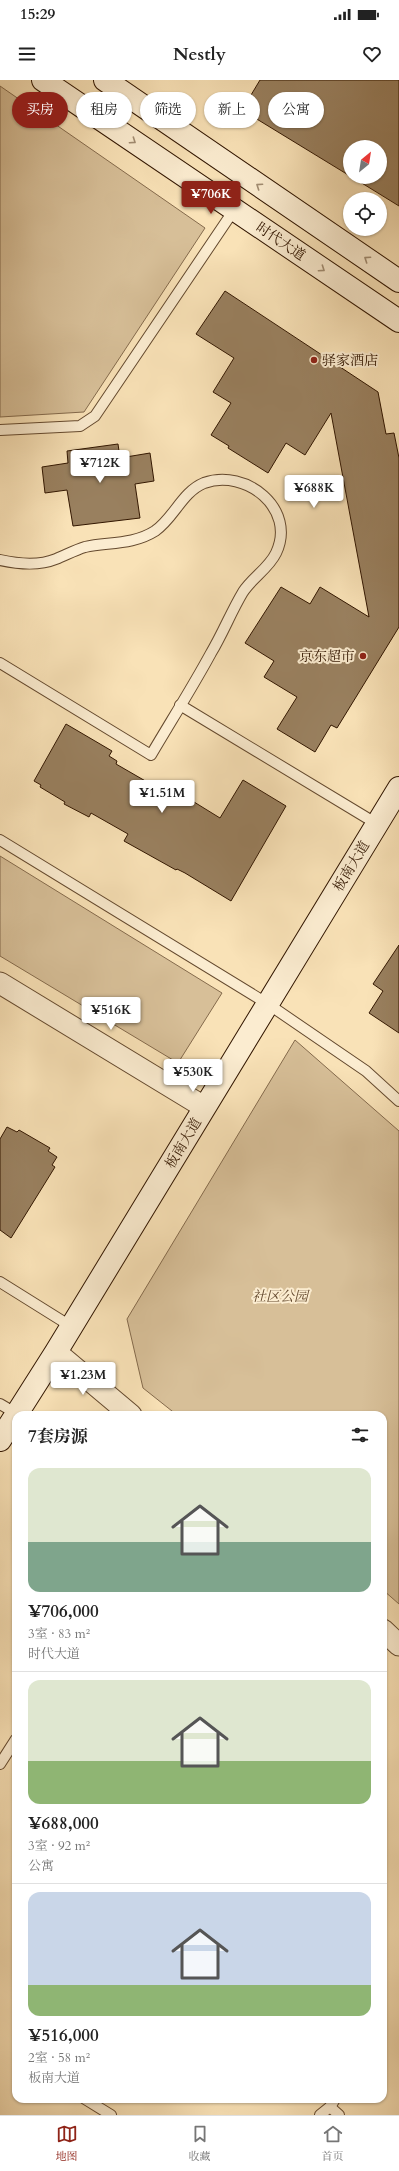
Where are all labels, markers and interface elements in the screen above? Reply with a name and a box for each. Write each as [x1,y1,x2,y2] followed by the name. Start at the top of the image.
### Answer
[20,4,55,24] text: 15:29
[173,42,226,67] text: Nestly
[16,43,38,65] icon: menu
[361,43,383,65] icon: heart
[12,92,68,128] chip: 买房
[76,92,132,128] chip: 租房
[140,92,196,128] chip: 筛选
[204,92,260,128] chip: 新上
[268,92,324,128] chip: 公寓
[129,136,136,143] one-way arrow
[343,140,387,184] north arrow
[343,140,387,236] map controls
[183,181,239,215] pin: ¥706K
[257,184,264,191] one-way arrow
[191,185,231,203] text: ¥706K
[343,192,387,236] button: locate
[252,218,309,265] street label: 时代大道
[364,256,371,264] one-way arrow
[318,264,325,272] one-way arrow
[322,351,378,370] place label: 驿家酒店
[309,355,319,365] marker: 驿家酒店
[72,450,128,484] pin: ¥712K
[80,454,120,472] text: ¥712K
[286,475,342,509] pin: ¥688K
[294,479,334,497] text: ¥688K
[299,647,355,666] place label: 京东超市
[358,651,368,661] marker: 京东超市
[129,780,195,814] pin: ¥1.51M
[139,784,185,802] text: ¥1.51M
[329,837,374,895] street label: 板南大道
[83,997,139,1031] pin: ¥516K
[91,1001,131,1019] text: ¥516K
[165,1059,221,1093] pin: ¥530K
[173,1063,213,1081] text: ¥530K
[161,1114,206,1172] street label: 板南大道
[252,1287,310,1306] park label: 社区公园
[50,1362,116,1396] pin: ¥1.23M
[60,1366,106,1384] text: ¥1.23M
[349,1424,371,1446] icon: filters
[28,1425,88,1448] text: 7套房源
[164,1494,236,1566] icon: home
[28,1600,99,1623] text: ¥706,000
[28,1625,90,1643] text: 3室 · 83 m²
[28,1645,80,1663] text: 时代大道
[164,1706,236,1778] icon: home
[28,1812,99,1835] text: ¥688,000
[28,1837,90,1855] text: 3室 · 92 m²
[28,1857,54,1875] text: 公寓
[164,1918,236,1990] icon: home
[28,2024,99,2047] text: ¥516,000
[28,2049,90,2067] text: 2室 · 58 m²
[28,2069,80,2087] text: 板南大道
[56,2123,78,2164] tab: 地图
[189,2123,211,2164] tab: 收藏
[322,2123,344,2164] tab: 首页

